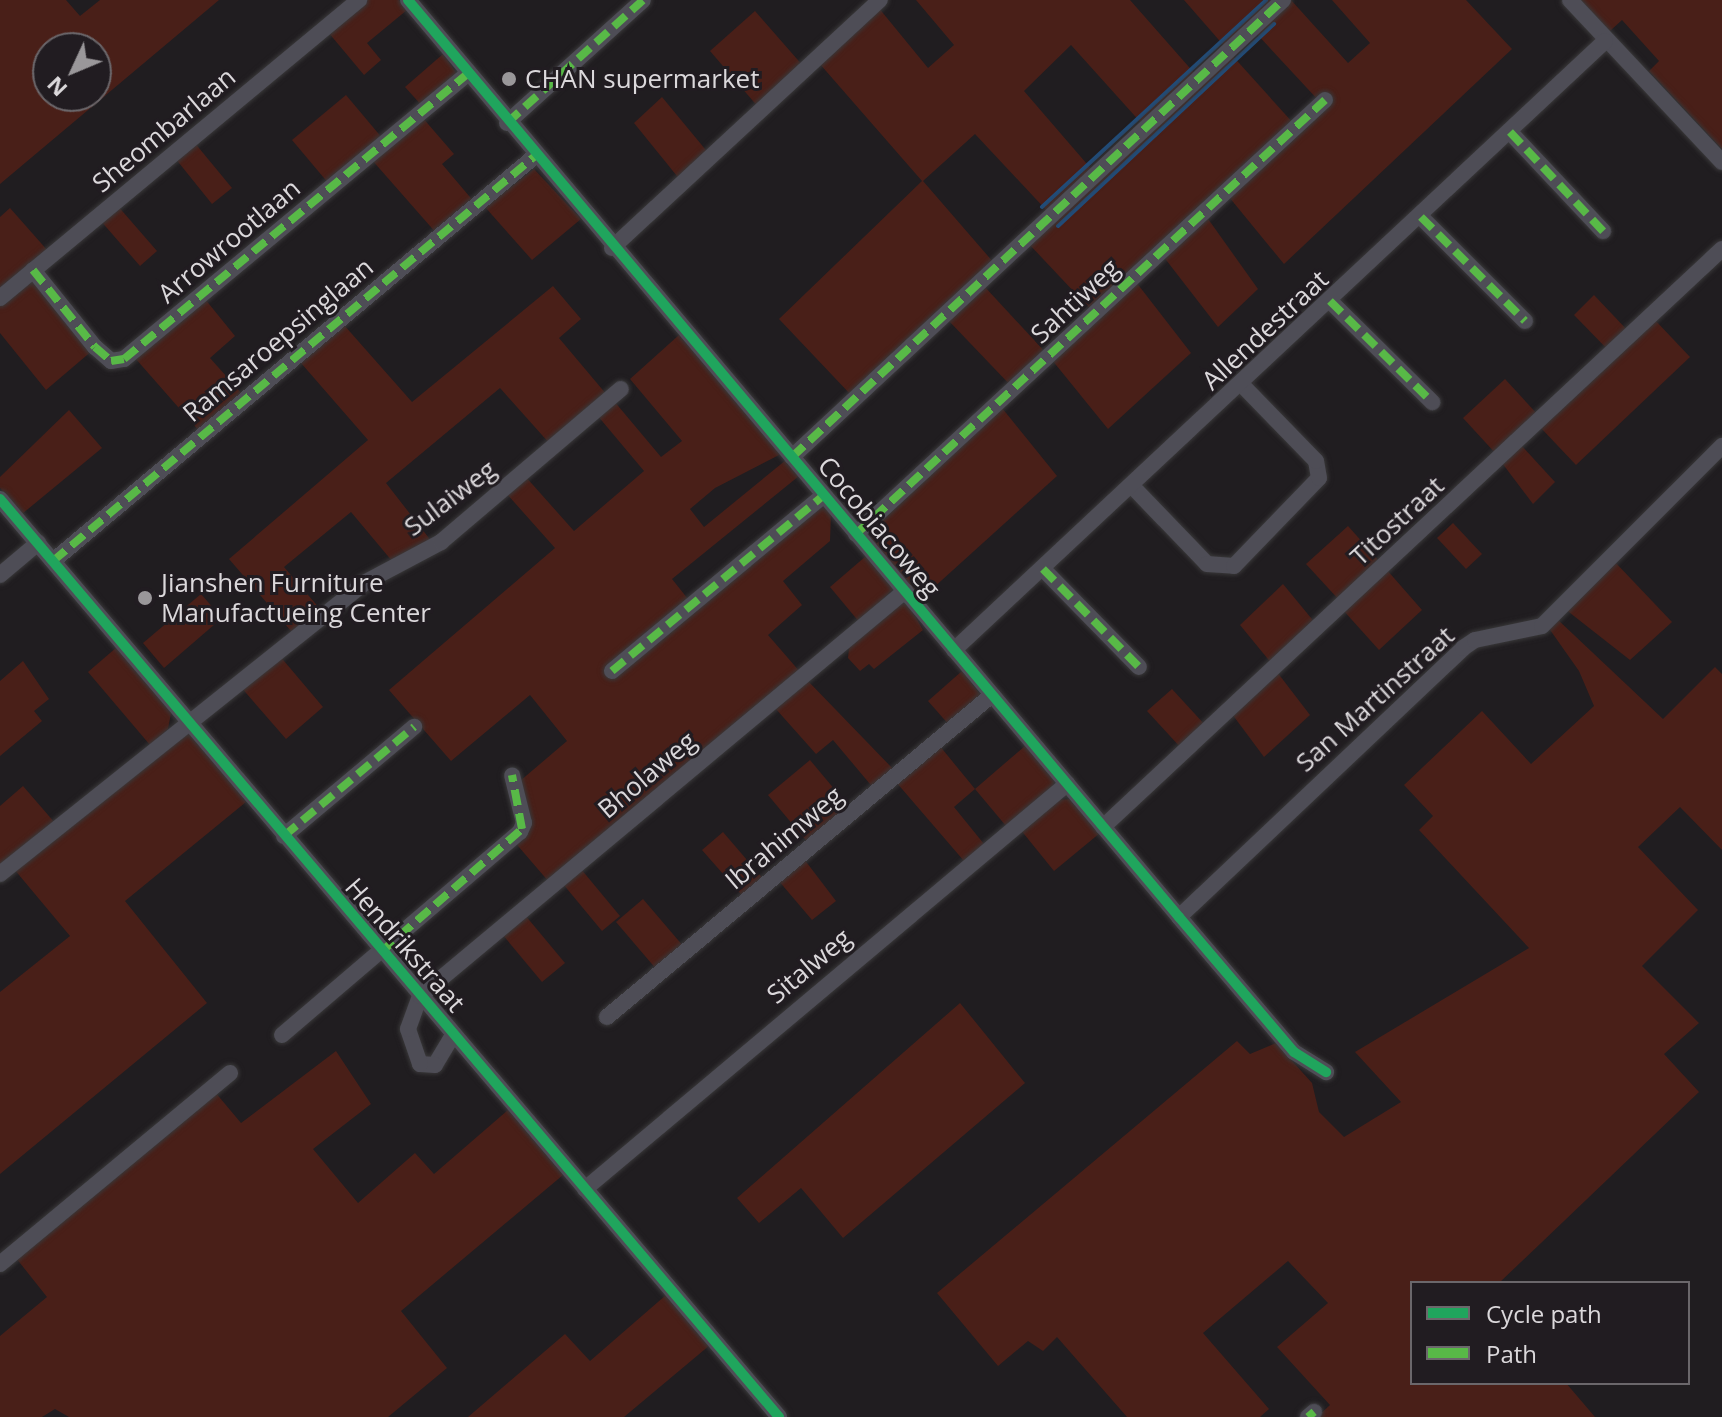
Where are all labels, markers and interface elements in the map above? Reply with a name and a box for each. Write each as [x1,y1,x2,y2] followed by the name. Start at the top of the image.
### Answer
[32,32,112,112] north arrow
[86,61,242,199] street label: Sheombarlaan
[525,63,759,95] place label: CHAN supermarket
[39,70,73,104] text: N
[500,70,518,88] marker: CHAN supermarket
[152,172,306,310] street label: Arrowrootlaan
[177,251,379,429] street label: Ramsaroepsinglaan
[1024,252,1126,350] street label: Sahtiweg
[1195,264,1335,396] street label: Allendestraat
[811,450,947,604] street label: Cocobiacoweg
[398,453,502,543] street label: Sulaiweg
[1344,470,1450,572] street label: Titostraat
[161,567,431,628] place label: Jianshen Furniture Manufactueing Center
[136,589,154,607] marker: Jianshen Furniture Manufactueing Center
[1289,620,1461,778] street label: San Martinstraat
[592,725,702,825] street label: Bholaweg
[719,780,849,896] street label: Ibrahimweg
[338,872,472,1018] street label: Hendrikstraat
[761,922,857,1010] street label: Sitalweg
[1410,1281,1690,1385] legend
[1486,1297,1602,1330] text: Cycle path
[1486,1337,1537,1370] text: Path

